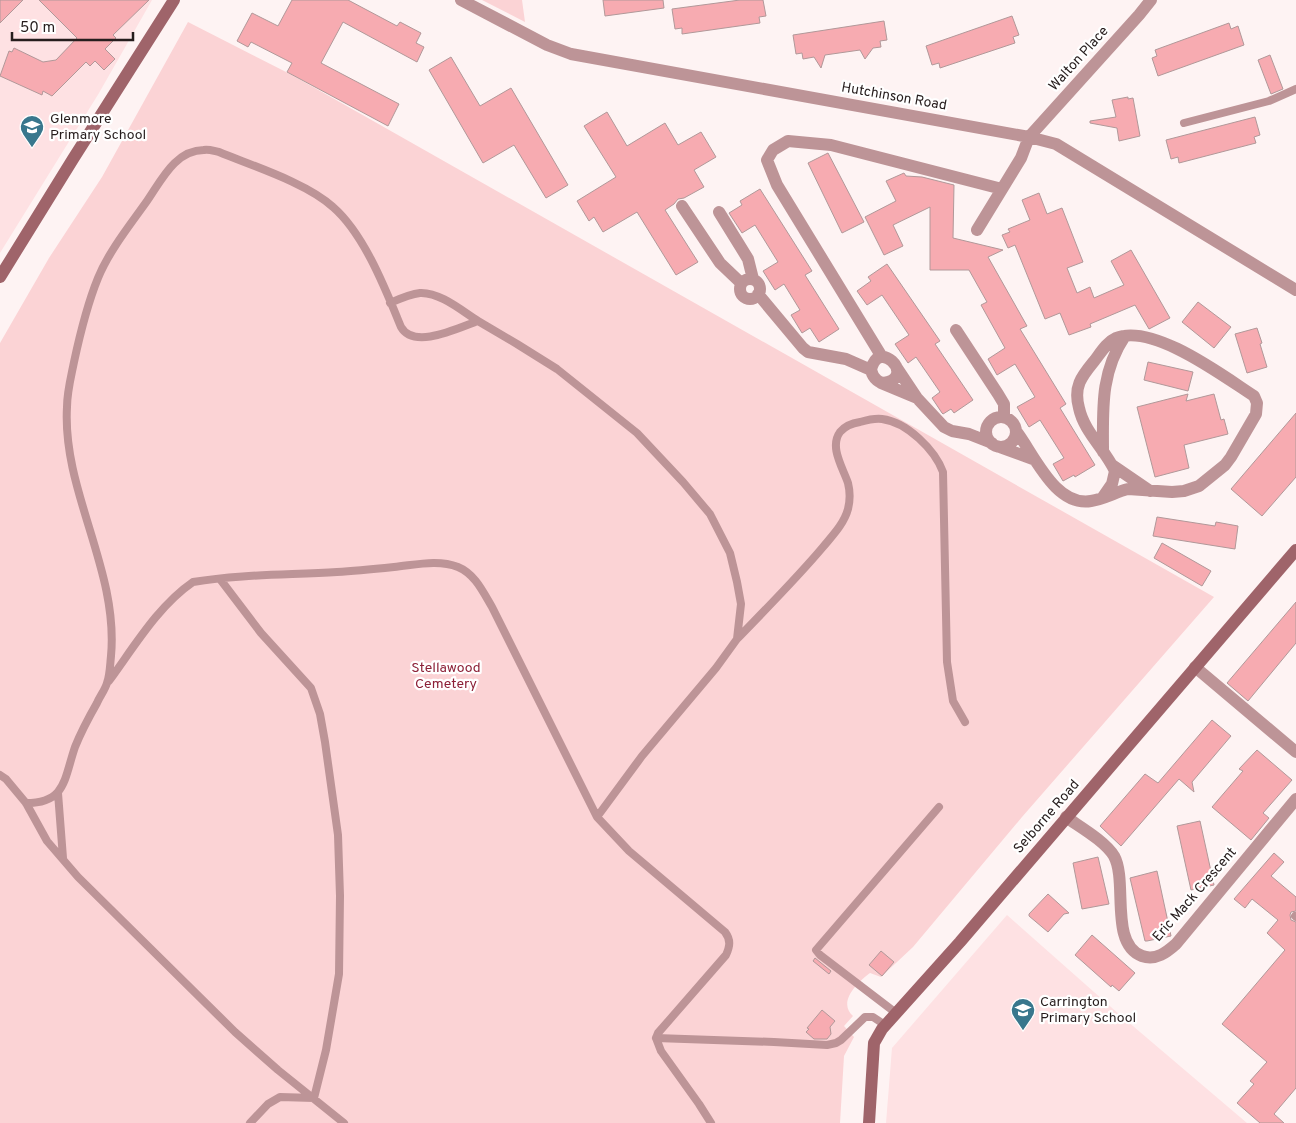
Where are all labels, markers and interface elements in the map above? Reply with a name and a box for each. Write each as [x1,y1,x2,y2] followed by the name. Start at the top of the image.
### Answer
[12,10,134,42] scale bar
[20,19,55,38] text: 50 m
[1046,23,1112,95] street label: Walton Place
[840,79,948,115] street label: Hutchinson Road
[50,111,146,144] place label: Glenmore Primary School
[19,114,45,148] school or university icon: Glenmore Primary School
[411,660,481,693] park label: Stellawood Cemetery
[1010,777,1084,857] street label: Selborne Road
[1149,844,1241,946] street label: Eric Mack Crescent
[1040,994,1136,1027] place label: Carrington Primary School
[1010,997,1036,1031] school or university icon: Carrington Primary School

